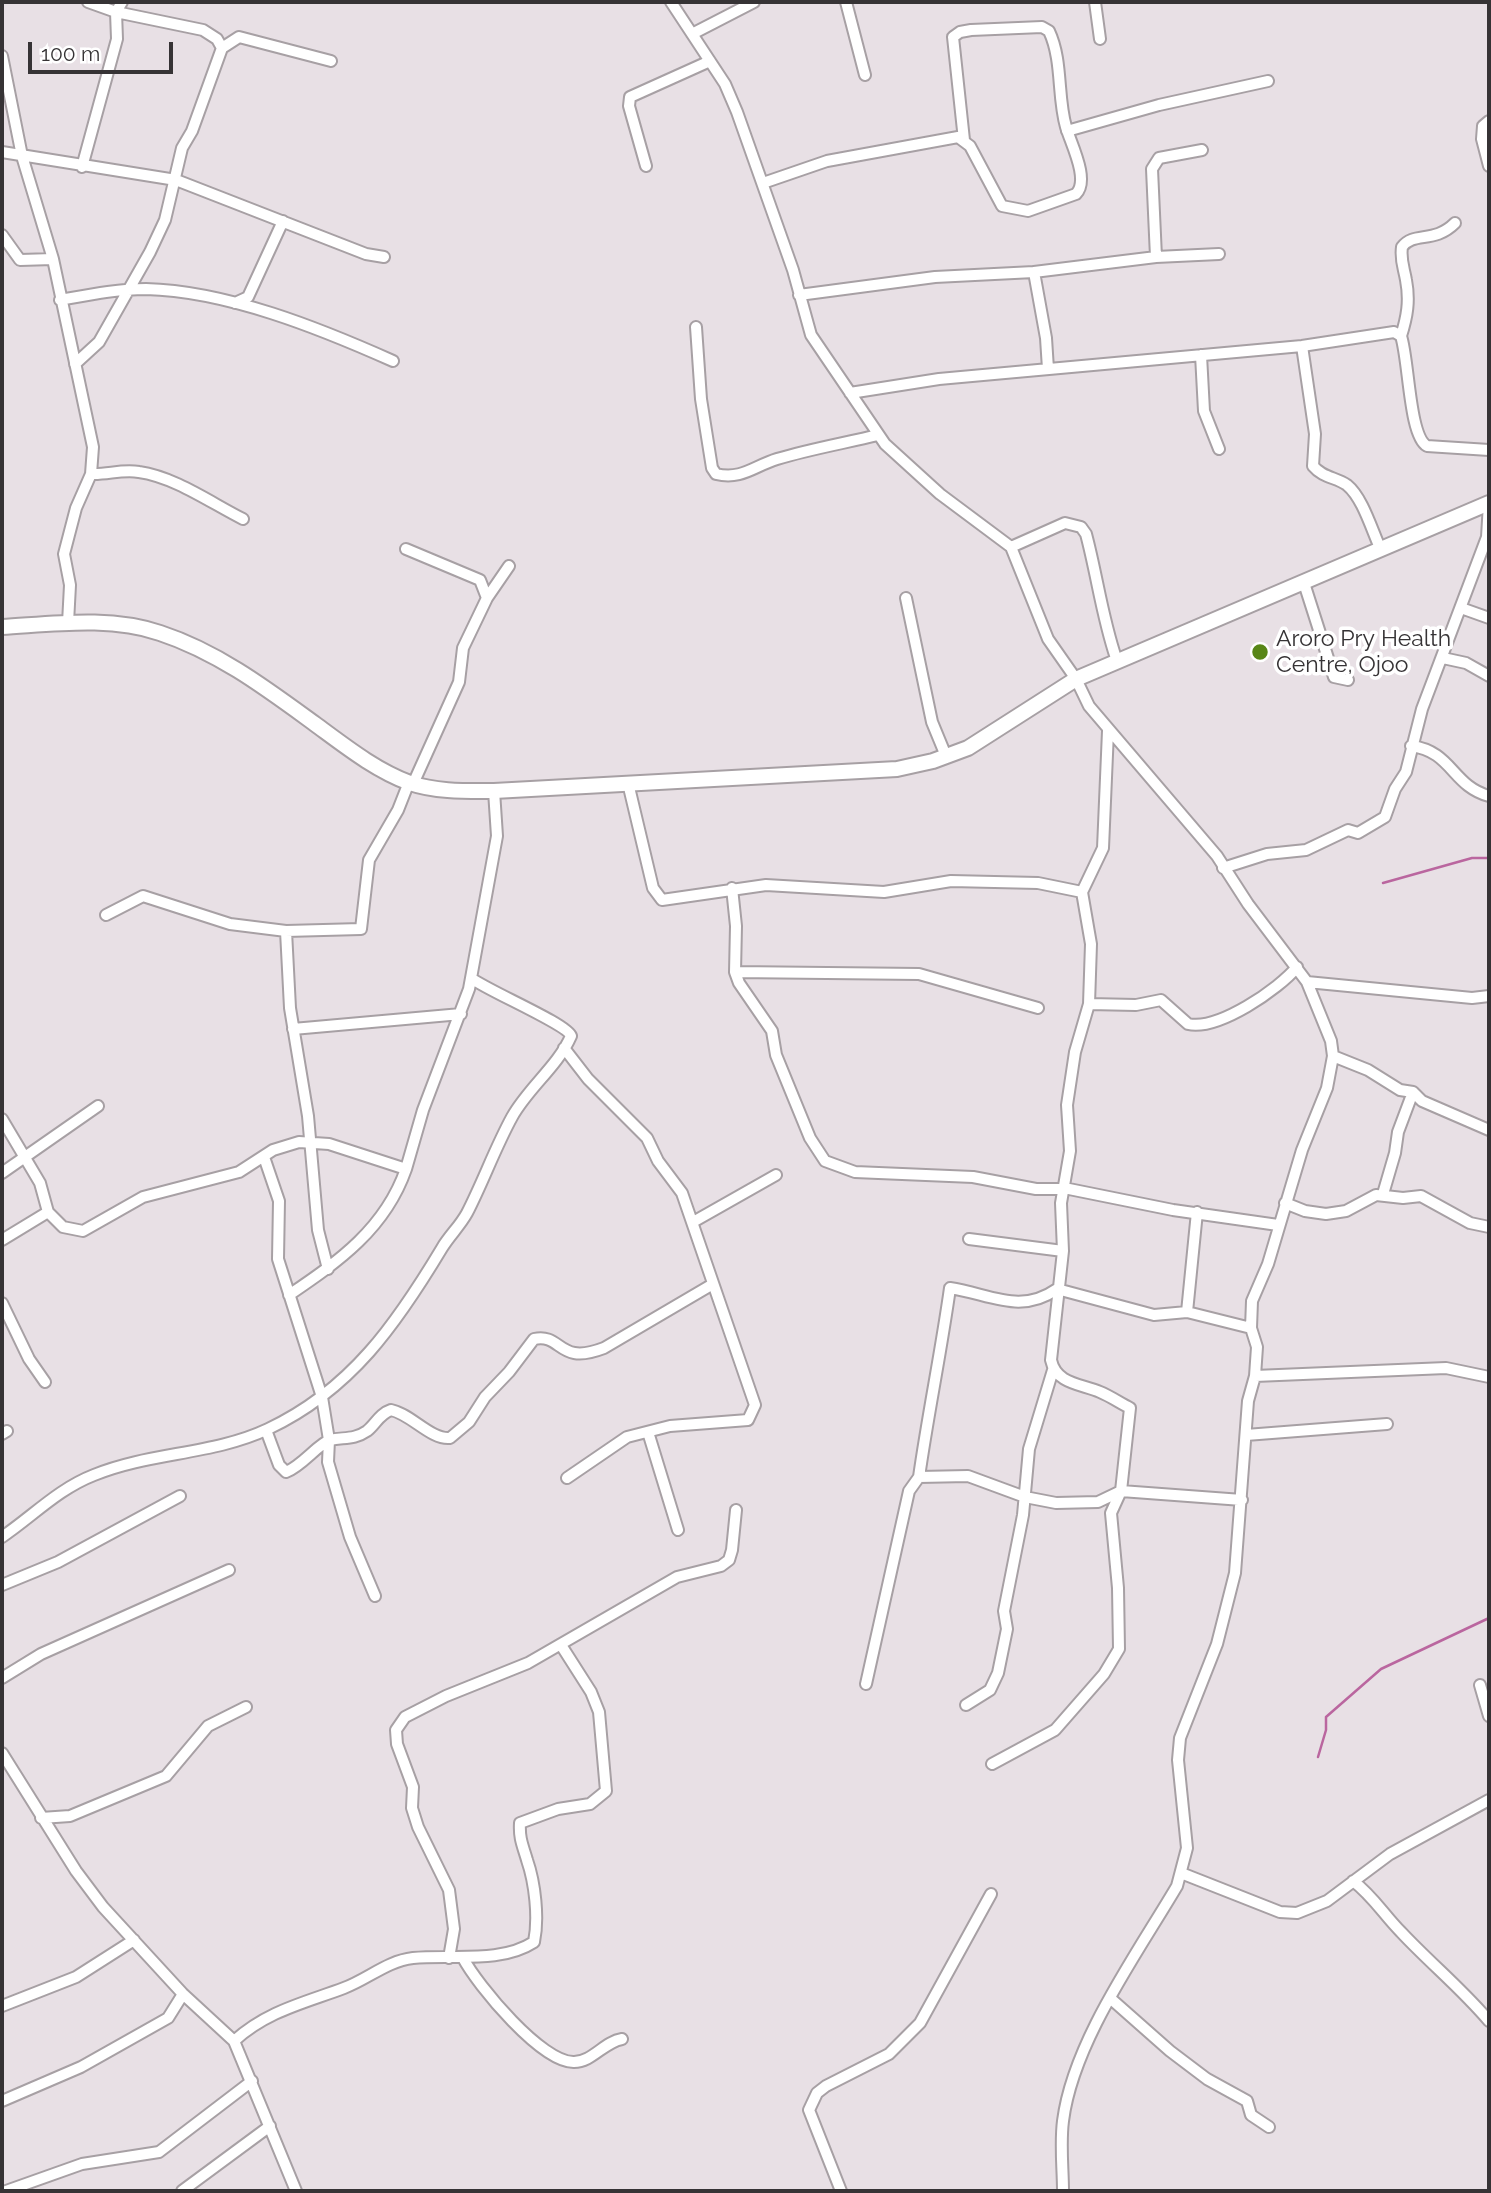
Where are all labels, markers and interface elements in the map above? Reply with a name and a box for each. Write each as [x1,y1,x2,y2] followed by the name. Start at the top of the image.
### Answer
[32,28,177,72] scale bar
[41,41,100,66] text: 100 m
[1276,625,1451,679] place label: Aroro Pry Health Centre, Ojoo
[1250,642,1270,662] marker: Aroro Pry Health Centre, Ojoo

